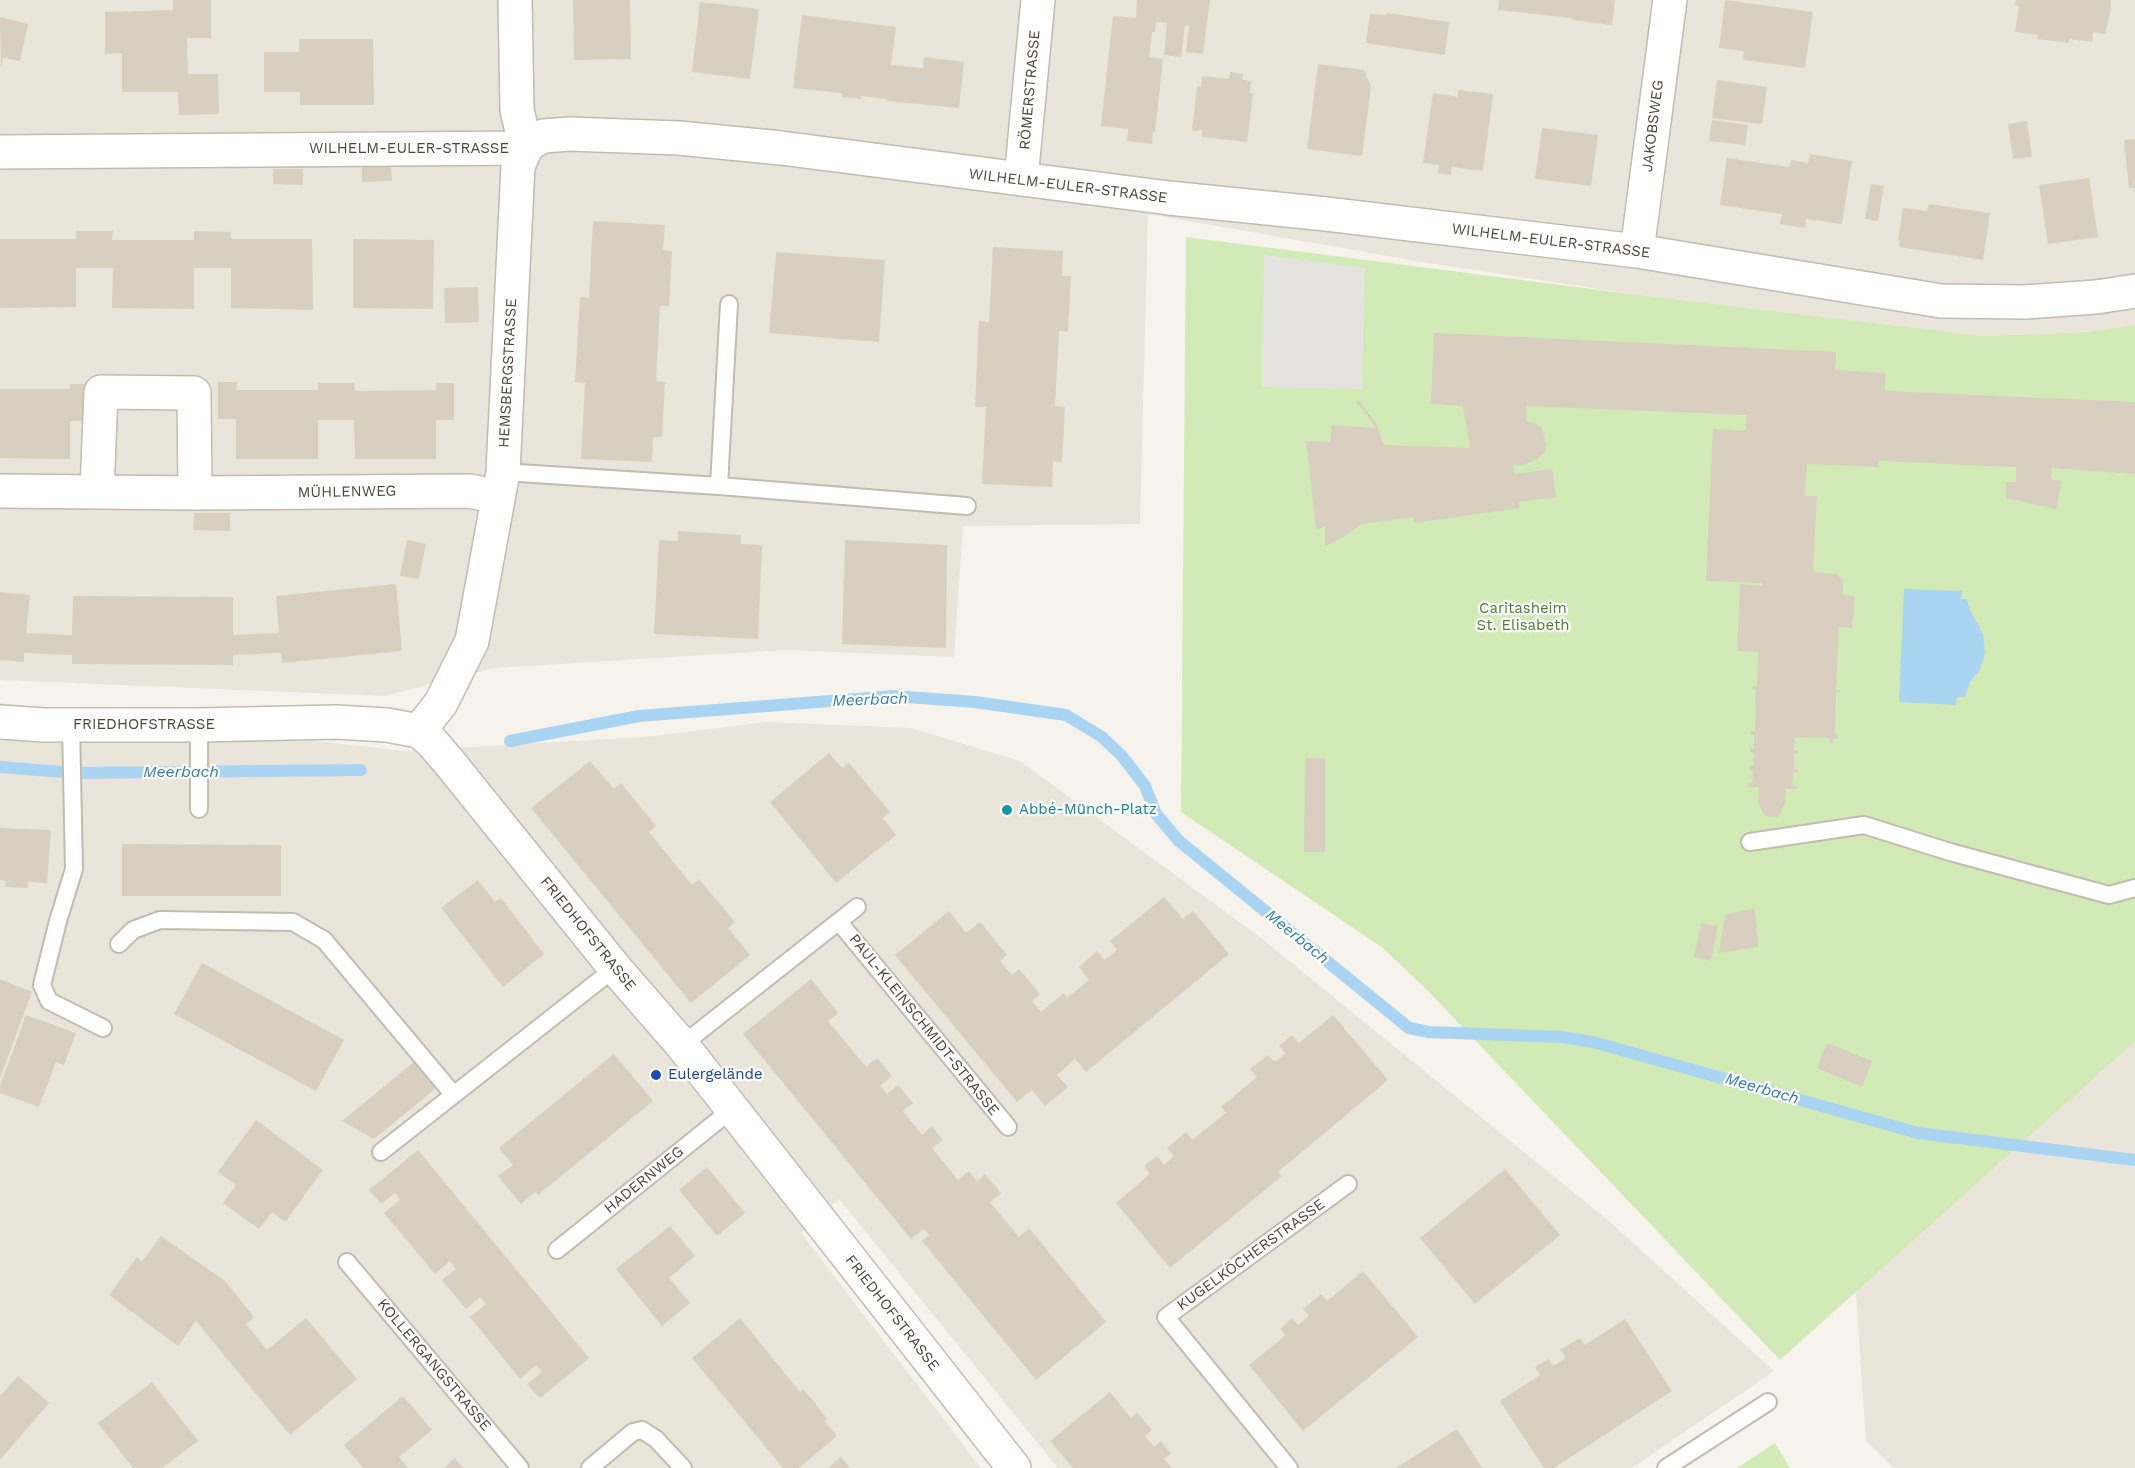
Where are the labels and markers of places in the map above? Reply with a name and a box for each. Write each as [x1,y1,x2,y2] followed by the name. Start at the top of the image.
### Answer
[1019,801,1157,819] place label: Abbé-Münch-Platz
[1000,803,1014,817] marker: Abbé-Münch-Platz
[668,1066,763,1084] place label: Eulergelände
[649,1068,663,1082] marker: Eulergelände

